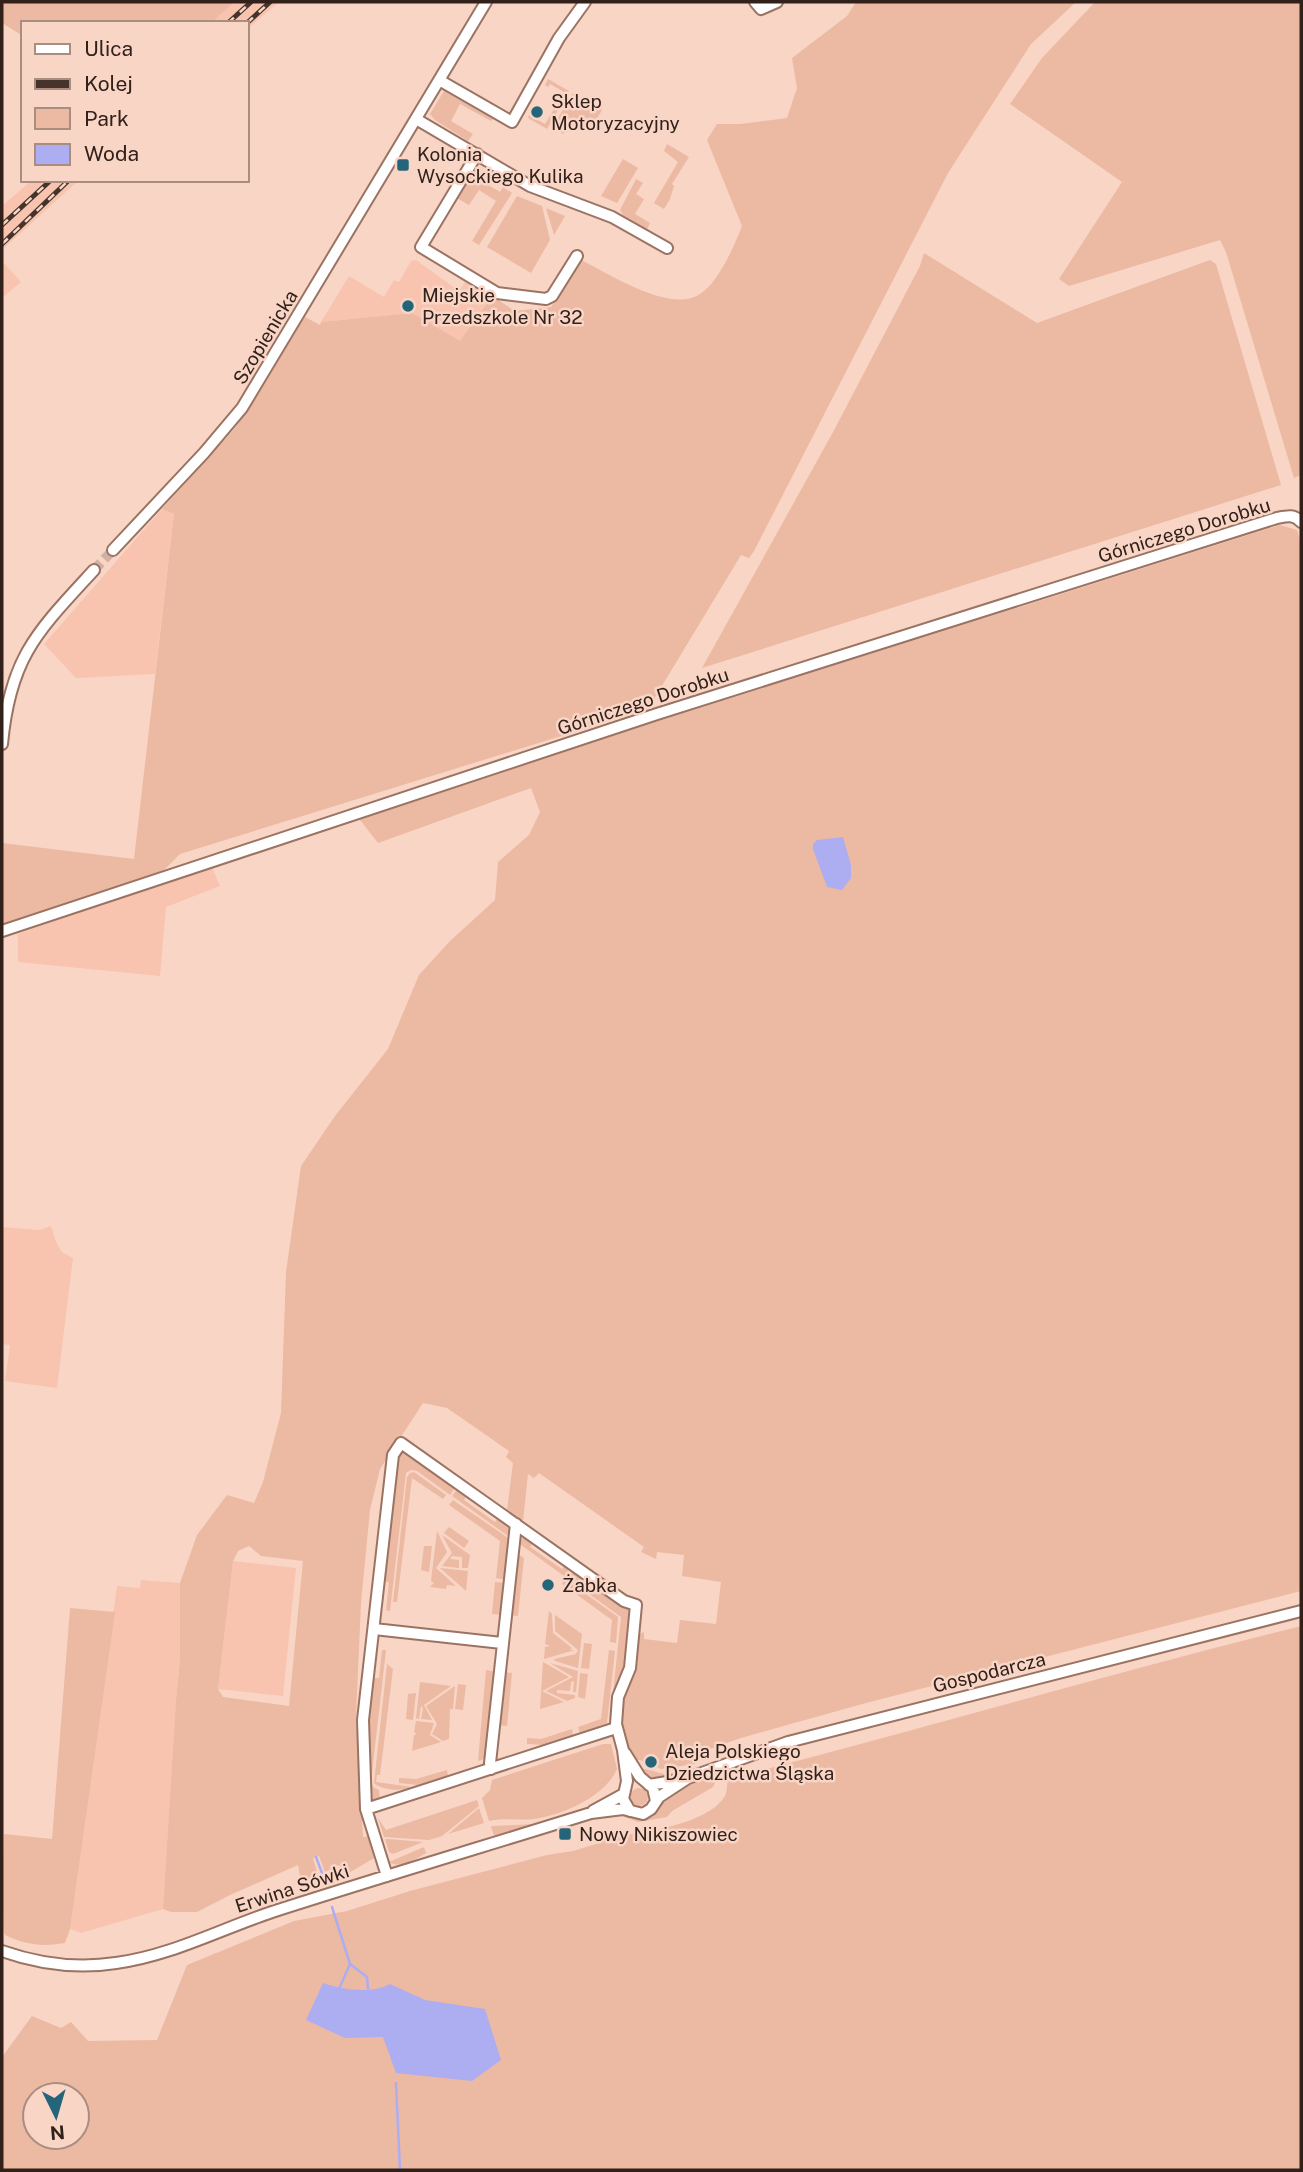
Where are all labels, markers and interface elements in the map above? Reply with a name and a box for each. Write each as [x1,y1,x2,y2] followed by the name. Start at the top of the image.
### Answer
[21,21,248,182] legend
[84,36,133,61] text: Ulica
[84,71,133,96] text: Kolej
[551,90,680,134] place label: Sklep Motoryzacyjny
[529,104,545,120] marker: Sklep Motoryzacyjny
[84,106,129,131] text: Park
[84,141,139,166] text: Woda
[417,143,583,187] place label: Kolonia Wysockiego Kulika
[395,157,411,173] marker: Kolonia Wysockiego Kulika
[422,284,583,328] place label: Miejskie Przedszkole Nr 32
[228,286,302,388] street label: Szopienicka
[400,298,416,314] marker: Miejskie Przedszkole Nr 32
[1095,493,1273,567] street label: Górniczego Dorobku
[554,663,732,739] street label: Górniczego Dorobku
[562,1574,617,1596] place label: Żabka
[540,1577,556,1593] marker: Żabka
[930,1647,1048,1697] street label: Gospodarcza
[665,1740,834,1784] place label: Aleja Polskiego Dziedzictwa Śląska
[643,1754,659,1770] marker: Aleja Polskiego Dziedzictwa Śląska
[579,1823,738,1845] place label: Nowy Nikiszowiec
[557,1826,573,1842] marker: Nowy Nikiszowiec
[232,1859,352,1917] street label: Erwina Sówki
[21,2081,91,2151] north arrow
[49,2121,66,2145] text: N

